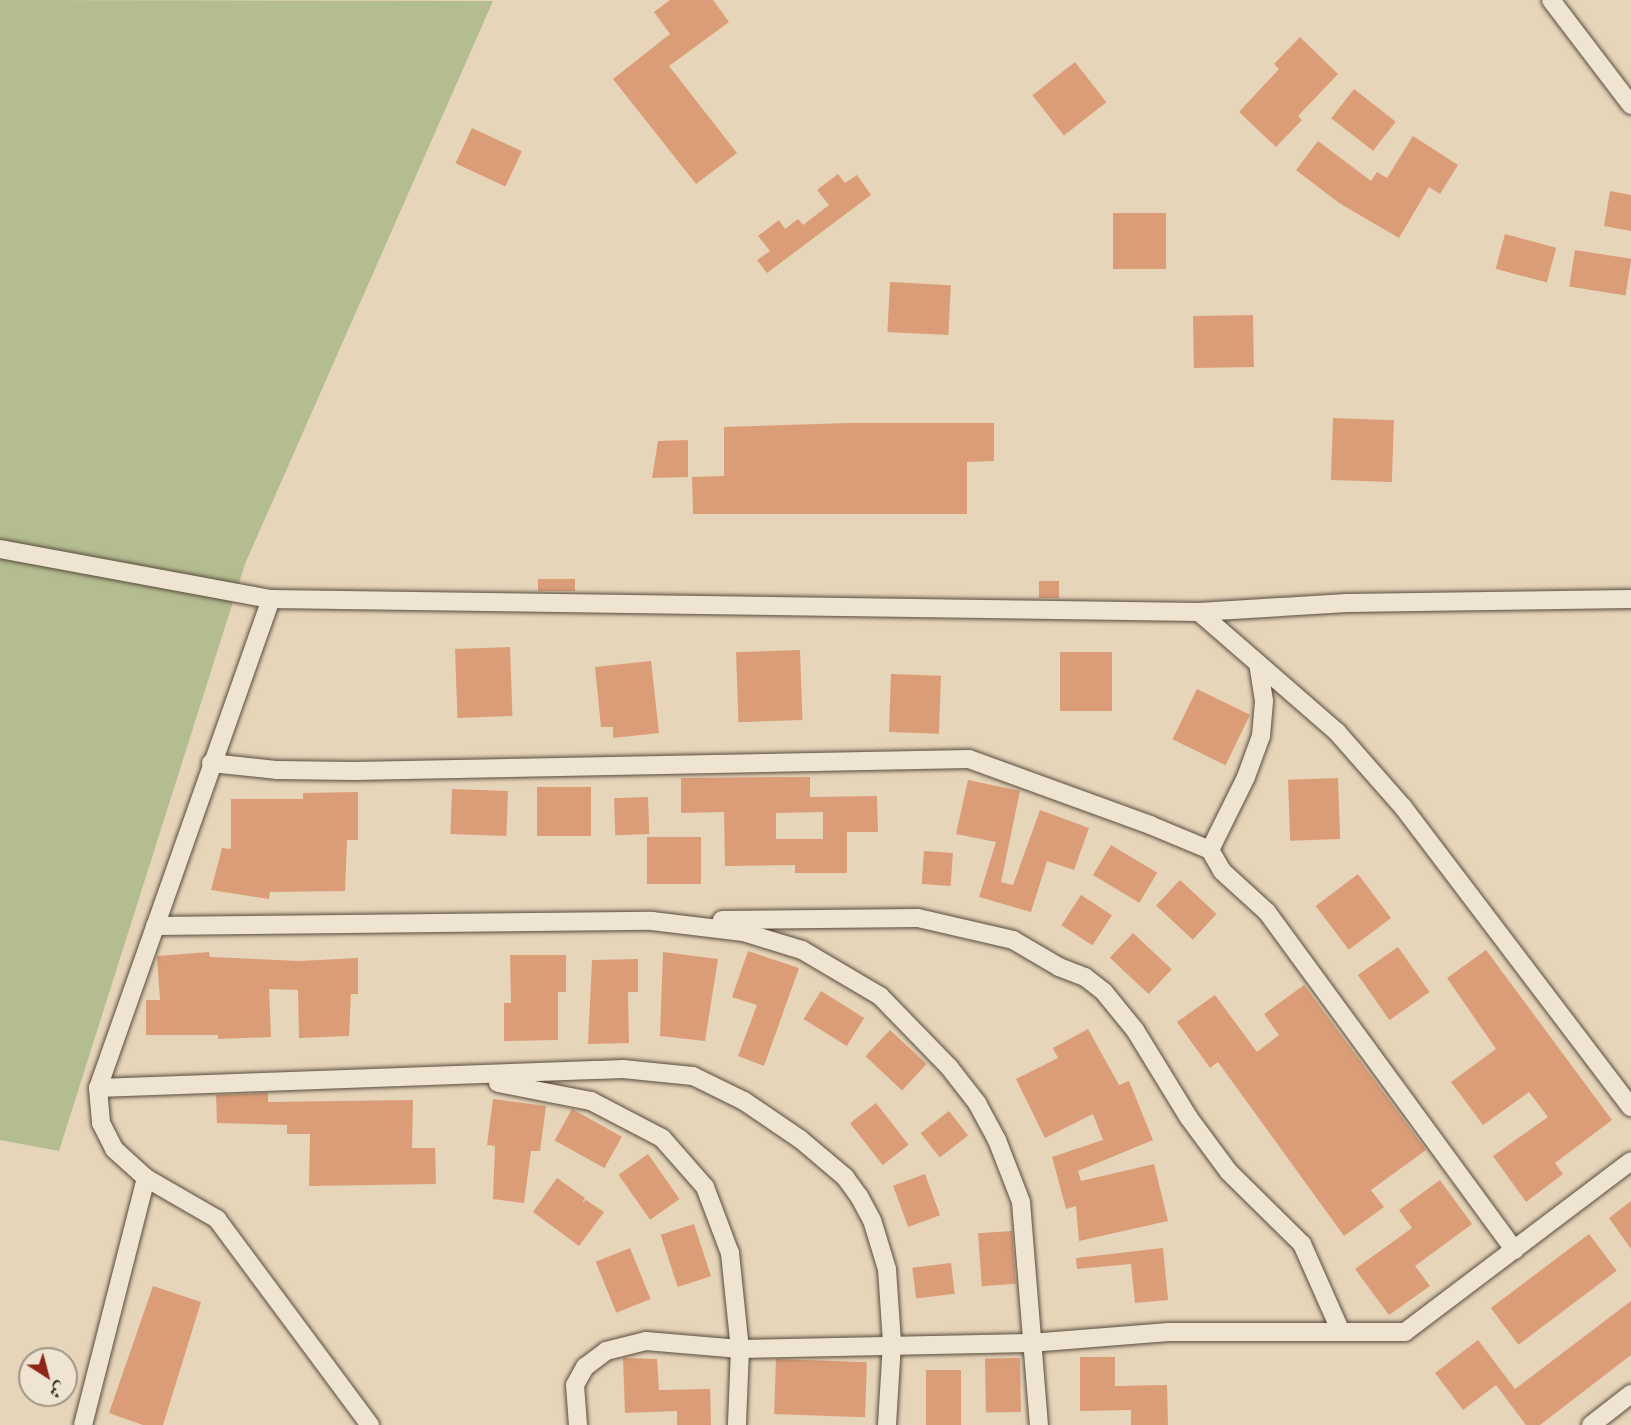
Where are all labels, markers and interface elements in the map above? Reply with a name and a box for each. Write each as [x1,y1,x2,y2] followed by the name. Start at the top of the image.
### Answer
[18,1347,78,1407] north arrow
[45,1377,70,1404] text: ش

